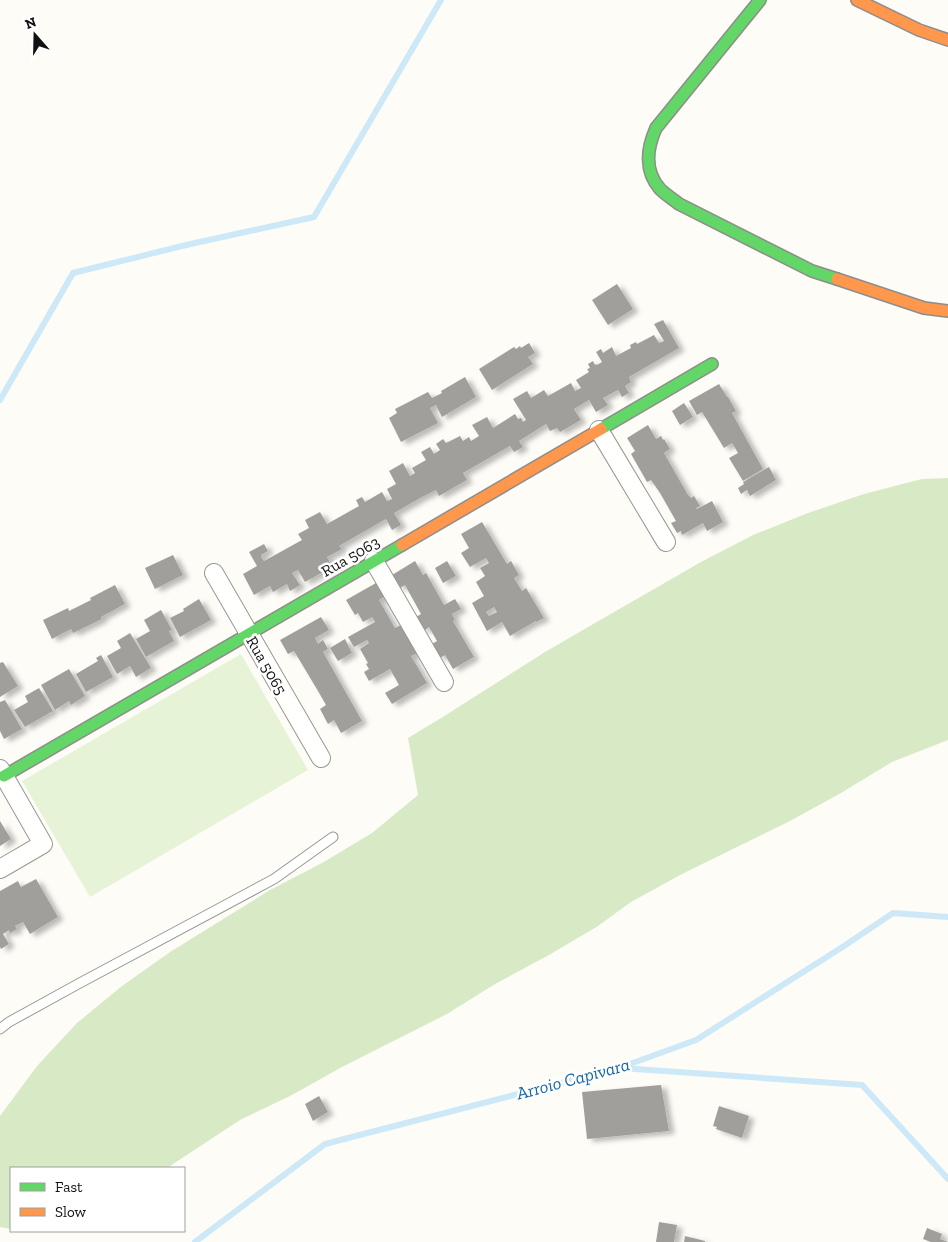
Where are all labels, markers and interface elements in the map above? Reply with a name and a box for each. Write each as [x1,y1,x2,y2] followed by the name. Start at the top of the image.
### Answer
[10,10,60,60] north arrow
[23,13,39,33] text: N
[318,532,383,581] street label: Rua 5063
[242,633,291,698] street label: Rua 5065
[513,1053,632,1105] water label: Arroio Capivara
[10,1167,185,1232] legend
[55,1178,83,1196] text: Fast
[55,1203,87,1221] text: Slow

